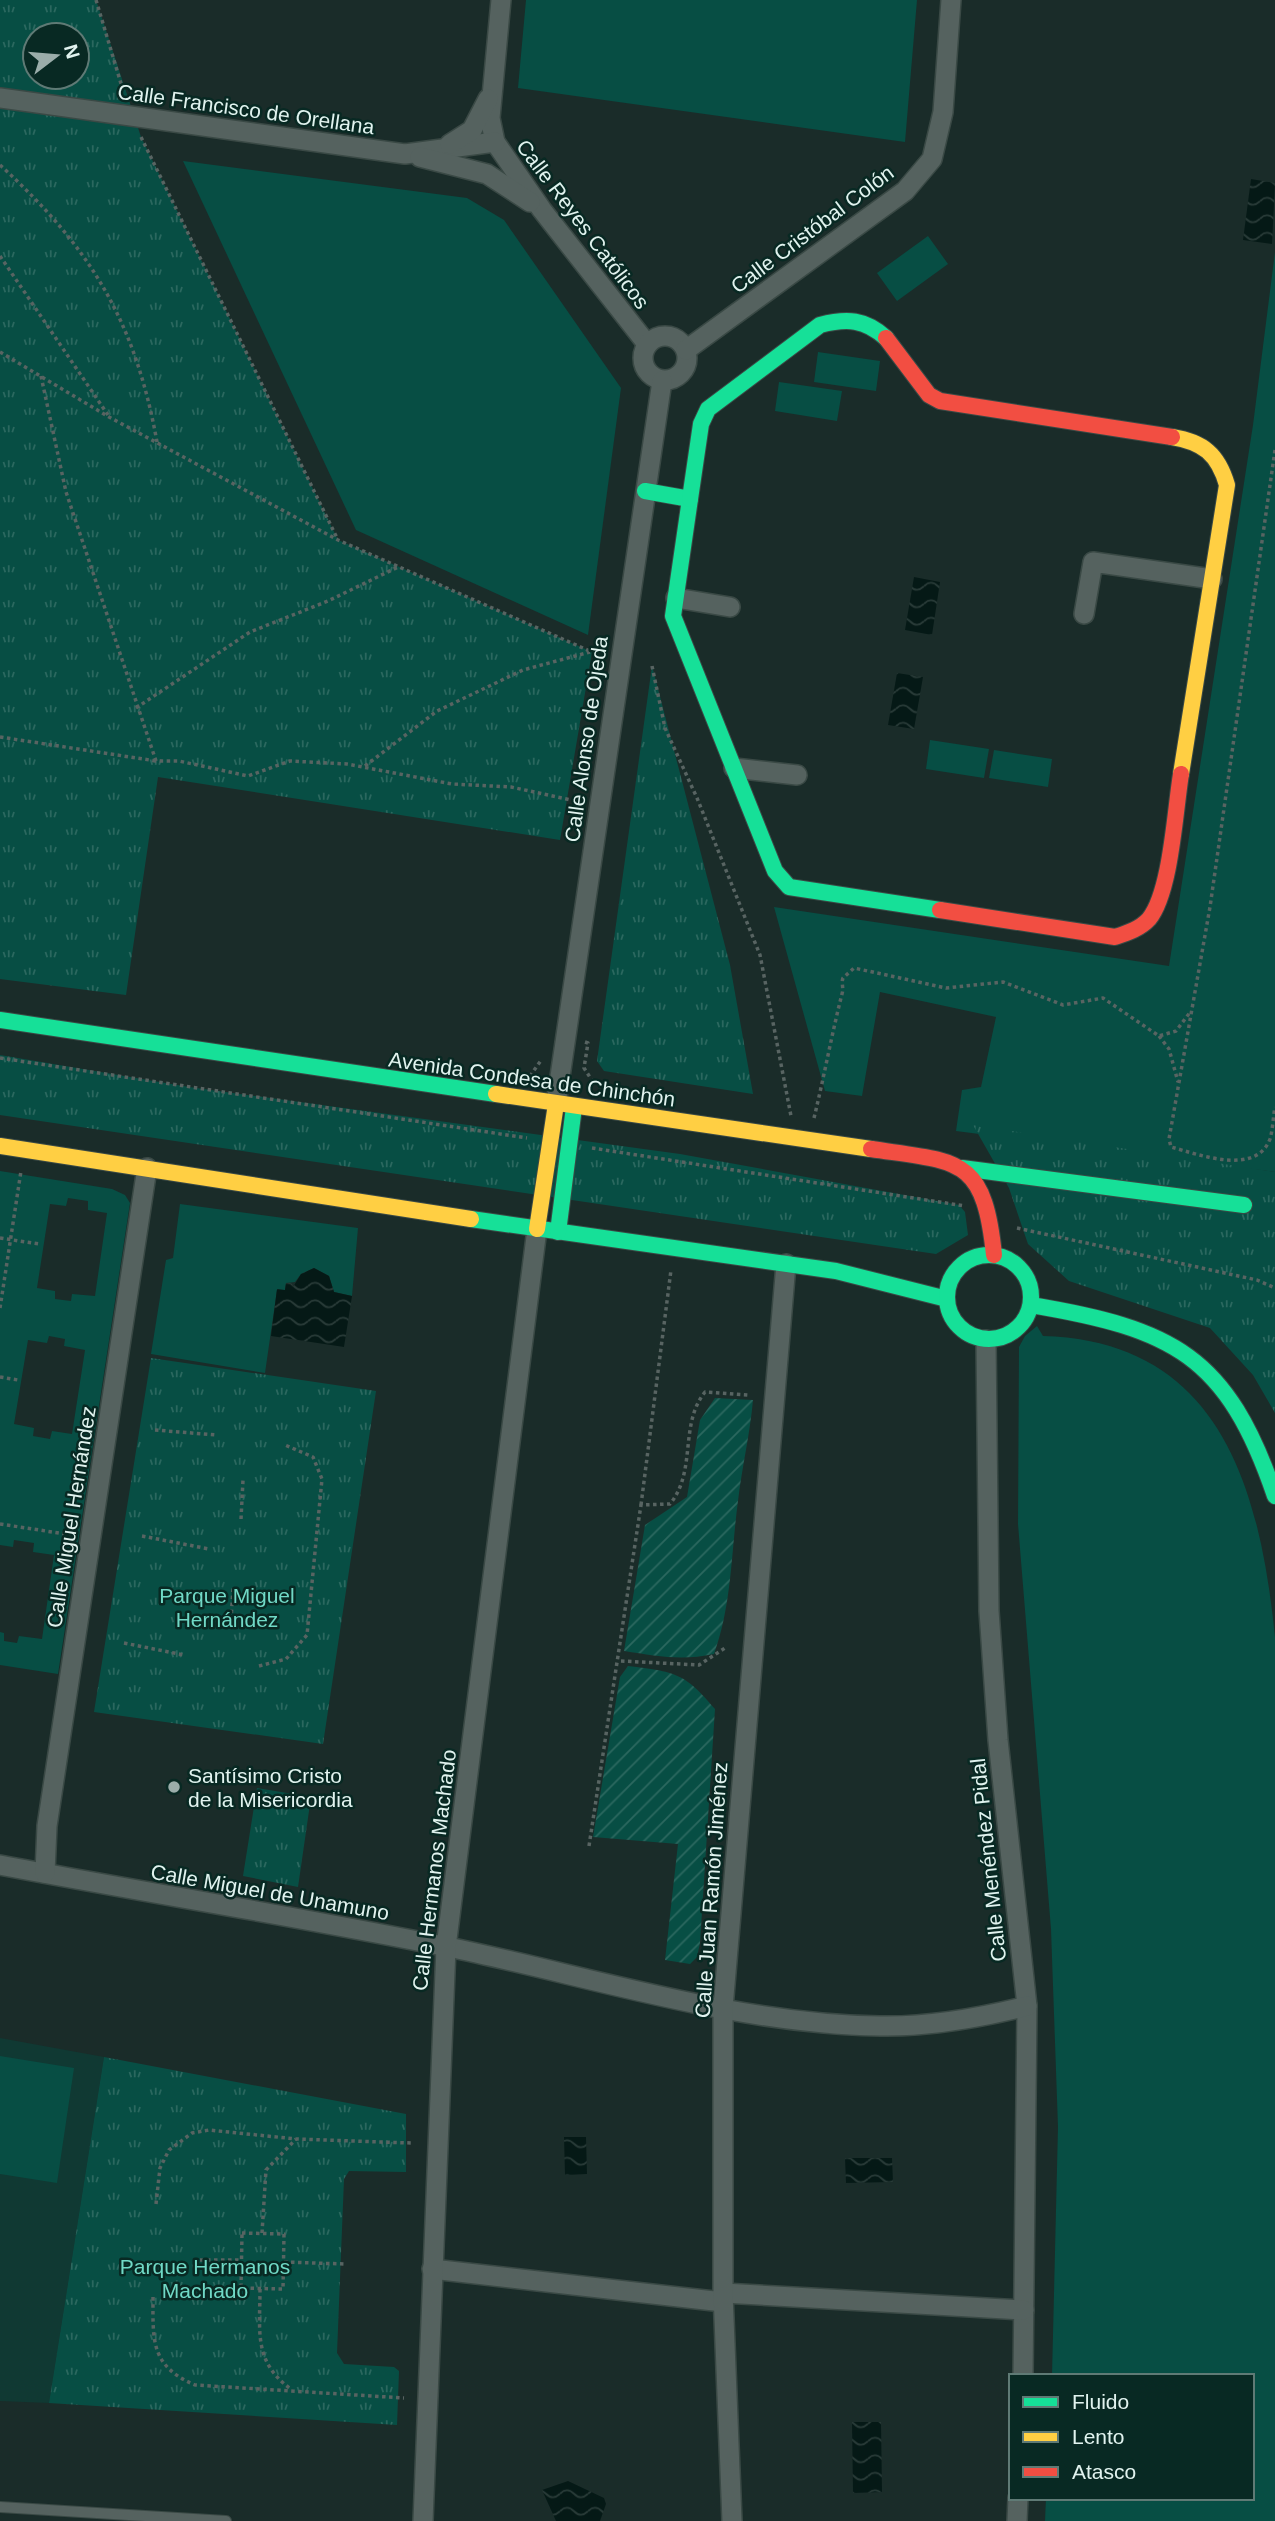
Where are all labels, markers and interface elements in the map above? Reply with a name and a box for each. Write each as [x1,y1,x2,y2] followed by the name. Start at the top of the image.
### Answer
[21,21,91,91] north arrow
[60,42,84,61] text: N
[116,80,376,138] street label: Calle Francisco de Orellana
[512,135,654,313] street label: Calle Reyes Católicos
[726,160,898,298] street label: Calle Cristóbal Colón
[560,634,612,843] street label: Calle Alonso de Ojeda
[387,1047,677,1111] street label: Avenida Condesa de Chinchón
[42,1405,100,1629] street label: Calle Miguel Hernández
[159,1584,295,1631] park label: Parque Miguel Hernández
[408,1748,460,1992] street label: Calle Hermanos Machado
[966,1757,1010,1963] street label: Calle Menéndez Pidal
[691,1761,731,2019] street label: Calle Juan Ramón Jiménez
[188,1764,353,1811] place label: Santísimo Cristo de la Misericordia
[166,1779,182,1795] marker: Santísimo Cristo de la Misericordia
[149,1860,391,1924] street label: Calle Miguel de Unamuno
[120,2255,290,2302] park label: Parque Hermanos Machado
[1009,2374,1254,2500] legend
[1072,2390,1129,2413] text: Fluido
[1072,2425,1125,2448] text: Lento
[1072,2460,1136,2483] text: Atasco

